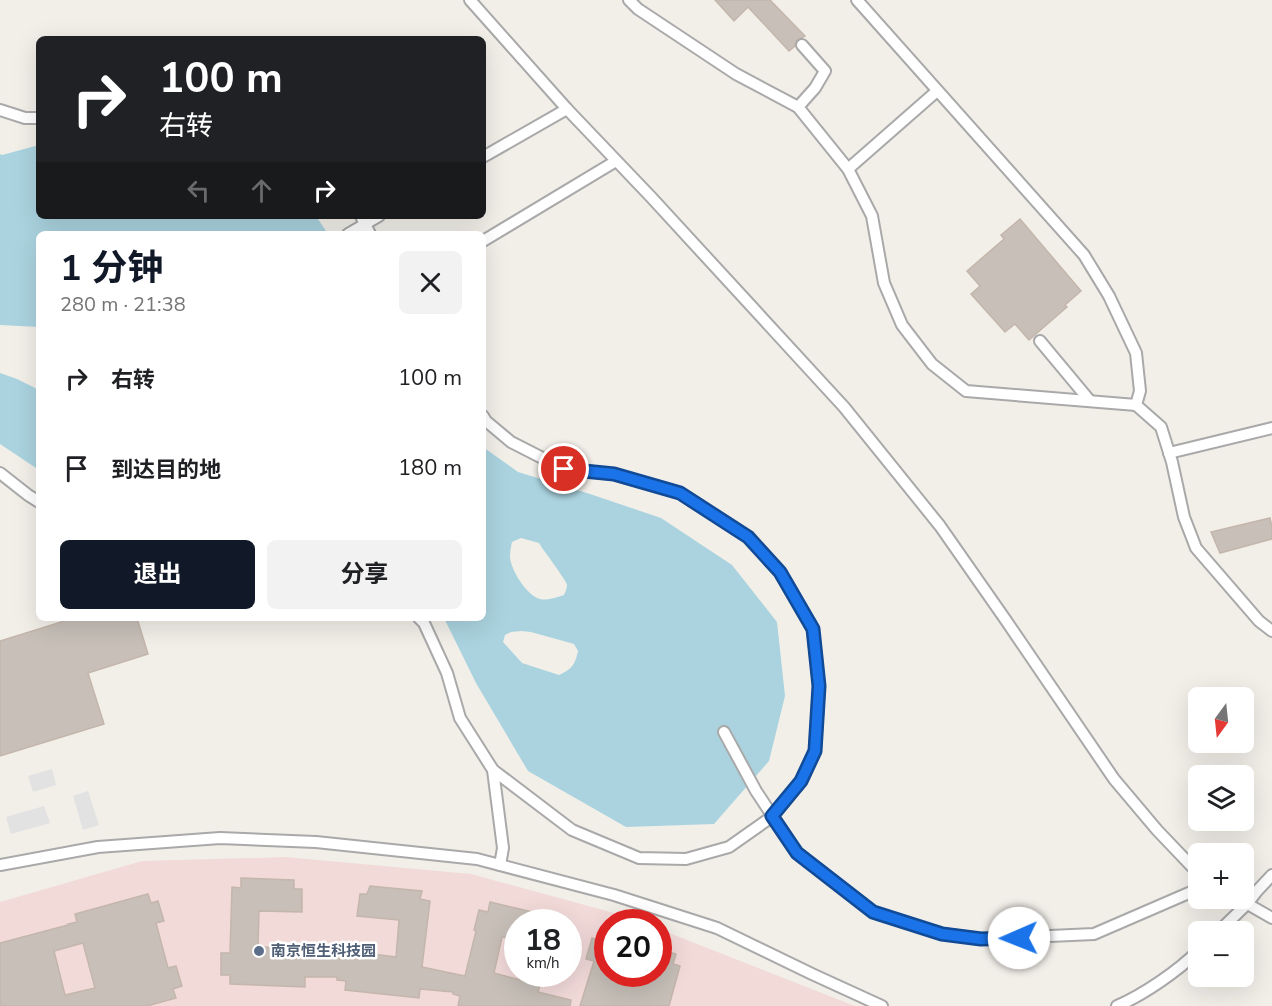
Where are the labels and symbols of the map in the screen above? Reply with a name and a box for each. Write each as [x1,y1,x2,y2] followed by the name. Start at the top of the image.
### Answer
[538,443,589,494] pin
[1188,687,1254,753] north arrow
[987,906,1051,970] position arrow
[594,909,672,987] speed limit sign: 20
[271,941,376,961] place label: 南京恒生科技园
[252,944,266,958] marker: 南京恒生科技园

